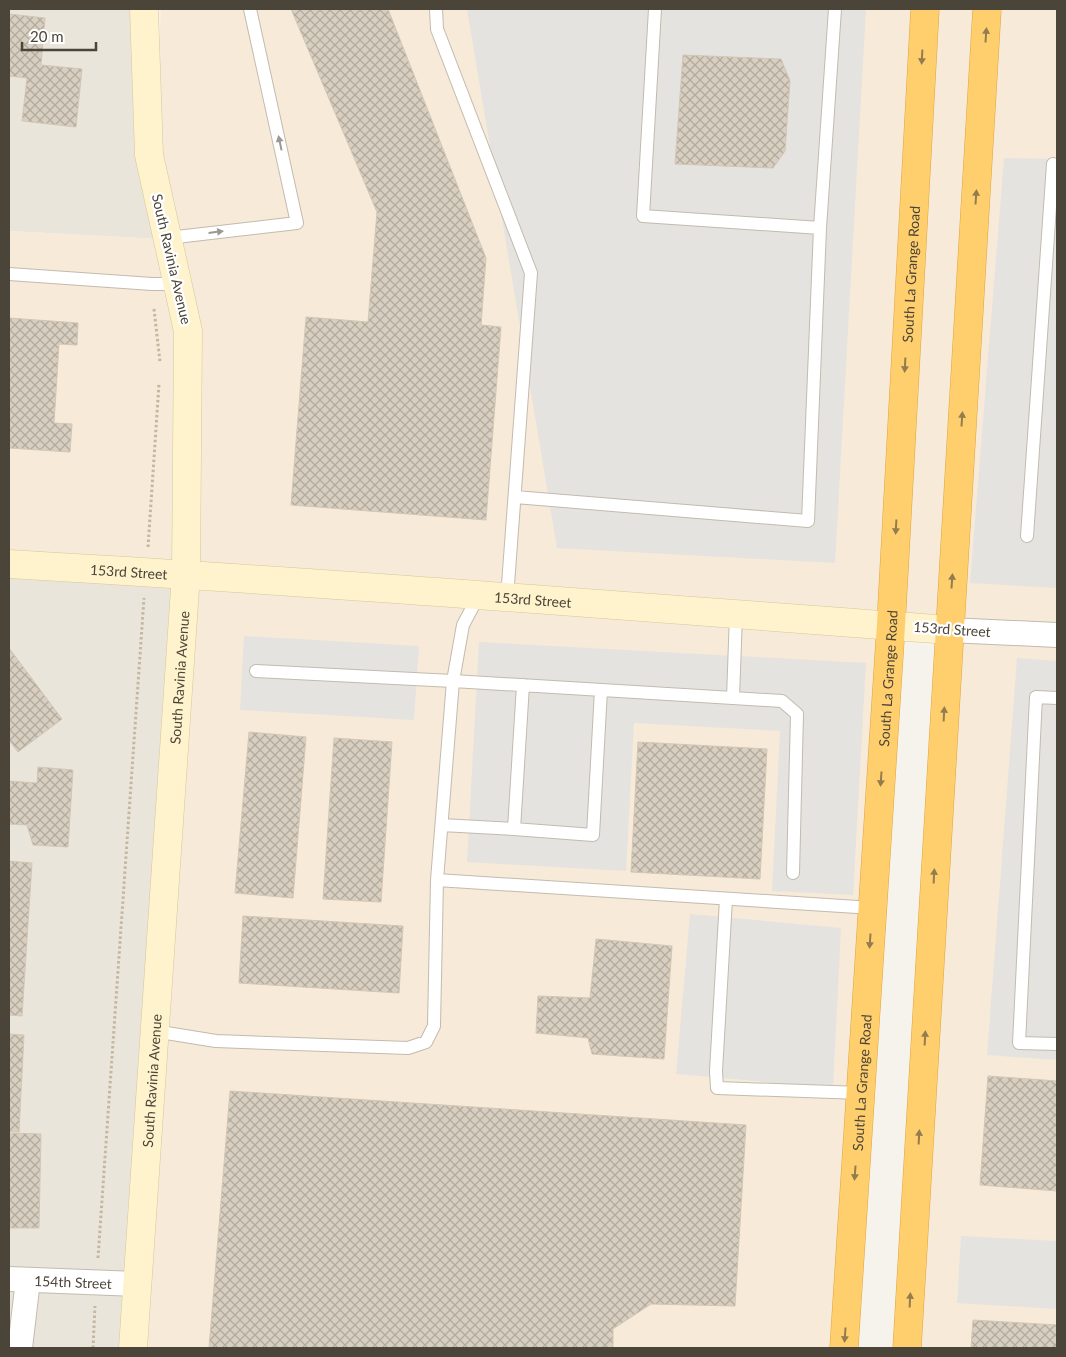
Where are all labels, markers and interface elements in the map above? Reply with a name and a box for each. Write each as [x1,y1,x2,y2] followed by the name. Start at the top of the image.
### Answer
[22,20,96,52] scale bar
[982,26,990,42] one-way arrow
[30,27,64,45] text: 20 m
[918,50,926,66] one-way arrow
[275,135,283,151] one-way arrow
[972,189,980,205] one-way arrow
[149,192,195,326] street label: South Ravinia Avenue
[898,205,923,343] street label: South La Grange Road
[208,228,224,236] one-way arrow
[901,357,909,373] one-way arrow
[958,410,966,426] one-way arrow
[892,520,900,536] one-way arrow
[90,560,168,582] street label: 153rd Street
[948,573,956,589] one-way arrow
[494,588,572,610] street label: 153rd Street
[166,610,192,745] street label: South Ravinia Avenue
[875,610,900,747] street label: South La Grange Road
[913,618,991,640] street label: 153rd Street
[940,706,948,722] one-way arrow
[877,771,885,787] one-way arrow
[931,868,939,884] one-way arrow
[866,933,874,949] one-way arrow
[138,1013,164,1148] street label: South Ravinia Avenue
[848,1014,874,1151] street label: South La Grange Road
[921,1030,929,1046] one-way arrow
[916,1129,924,1145] one-way arrow
[851,1165,859,1181] one-way arrow
[34,1271,112,1292] street label: 154th Street
[906,1291,914,1307] one-way arrow
[840,1327,848,1343] one-way arrow

